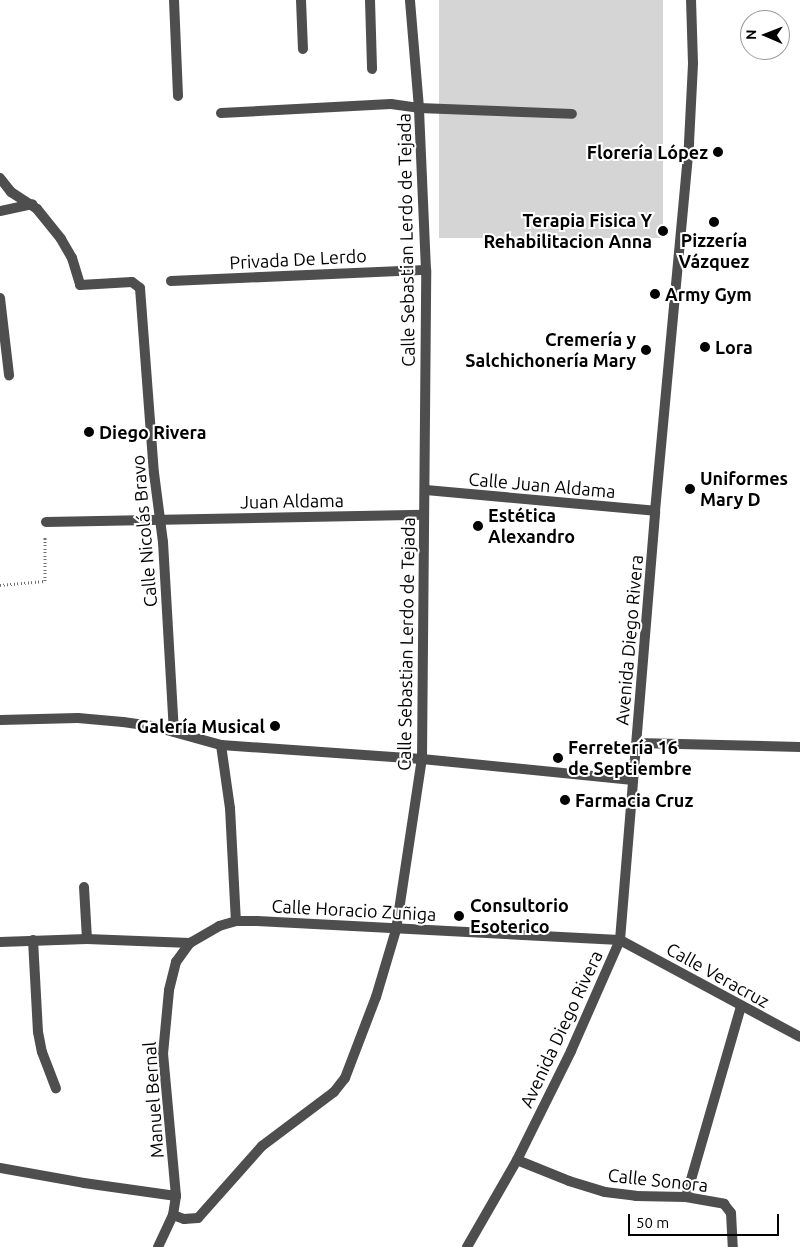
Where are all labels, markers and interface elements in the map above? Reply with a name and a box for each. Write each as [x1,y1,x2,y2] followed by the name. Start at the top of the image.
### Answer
[740,10,790,60] north arrow
[743,29,759,40] text: N
[393,113,419,367] street label: Calle Sebastian Lerdo de Tejada
[587,141,708,163] place label: Florería López
[712,146,724,158] marker: Florería López
[483,210,652,252] place label: Terapia Fisica Y Rehabilitacion Anna
[708,216,720,228] marker: Pizzería Vázquez
[656,224,670,238] marker: Terapia Fisica Y Rehabilitacion Anna
[679,230,749,272] place label: Pizzería Vázquez
[229,245,367,273] street label: Privada De Lerdo
[665,283,752,305] place label: Army Gym
[649,288,661,300] marker: Army Gym
[465,329,636,372] place label: Cremería y Salchichonería Mary
[715,336,753,358] place label: Lora
[699,341,711,353] marker: Lora
[640,344,652,356] marker: Cremería y Salchichonería Mary
[99,421,207,443] place label: Diego Rivera
[83,426,95,438] marker: Diego Rivera
[127,454,161,608] street label: Calle Nicolás Bravo
[468,468,616,502] street label: Calle Juan Aldama
[700,468,788,510] place label: Uniformes Mary D
[684,483,696,495] marker: Uniformes Mary D
[240,489,344,513] street label: Juan Aldama
[488,505,575,548] place label: Estética Alexandro
[393,517,419,771] street label: Calle Sebastian Lerdo de Tejada
[472,520,484,532] marker: Estética Alexandro
[611,554,647,726] street label: Avenida Diego Rivera
[137,715,265,737] place label: Galería Musical
[269,720,281,732] marker: Galería Musical
[568,737,692,780] place label: Ferretería 16 de Septiembre
[552,752,564,764] marker: Ferretería 16 de Septiembre
[575,789,693,811] place label: Farmacia Cruz
[559,794,571,806] marker: Farmacia Cruz
[271,895,437,925] street label: Calle Horacio Zuñiga
[470,895,569,938] place label: Consultorio Esoterico
[452,909,466,923] marker: Consultorio Esoterico
[663,938,773,1012] street label: Calle Veracruz
[515,947,607,1111] street label: Avenida Diego Rivera
[138,1041,168,1159] street label: Manuel Bernal
[607,1164,709,1196] street label: Calle Sonora
[630,1204,781,1236] scale bar
[636,1214,669,1231] text: 50 m

